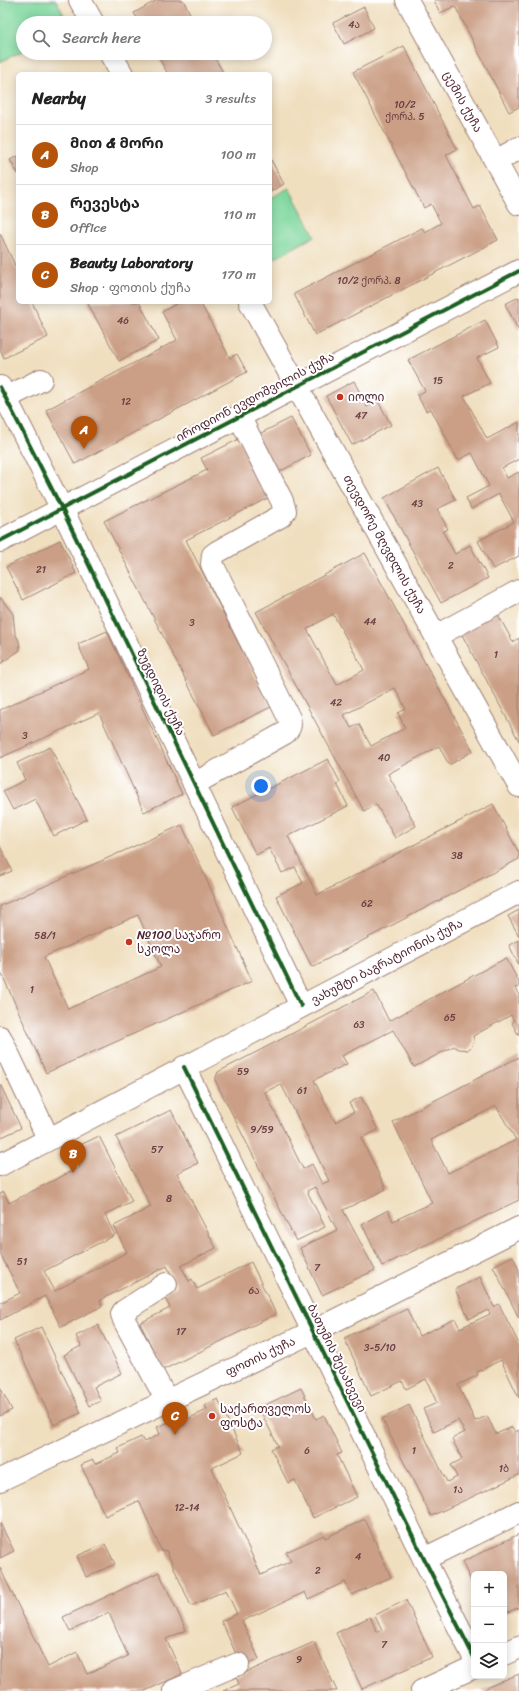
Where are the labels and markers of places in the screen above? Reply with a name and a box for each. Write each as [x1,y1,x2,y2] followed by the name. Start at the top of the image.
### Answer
[348,386,385,408] place label: იოლი
[335,392,345,402] marker: იოლი
[71,416,97,449] pin: A
[137,924,221,960] place label: №100 საჯარო სკოლა
[124,937,134,947] marker: №100 საჯარო სკოლა
[60,1140,86,1173] pin: B
[220,1398,311,1434] place label: საქართველოს ფოსტა
[162,1402,188,1435] pin: C
[207,1411,217,1421] marker: საქართველოს ფოსტა

